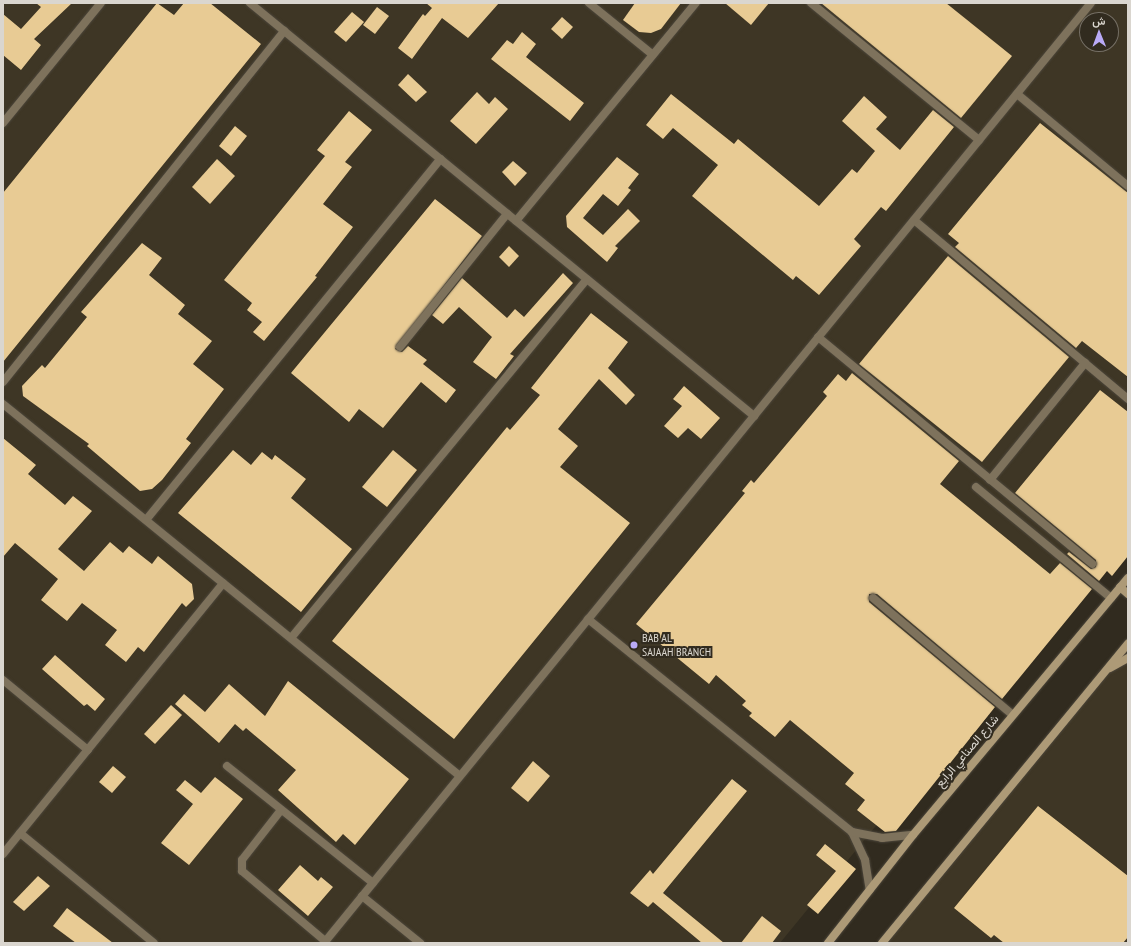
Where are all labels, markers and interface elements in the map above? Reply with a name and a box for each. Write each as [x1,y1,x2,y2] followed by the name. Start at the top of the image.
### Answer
[1079,12,1119,52] north arrow
[1092,14,1106,28] text: ش
[642,631,711,659] place label: BAB AL SAJAAH BRANCH
[629,640,639,650] marker: BAB AL SAJAAH BRANCH
[932,712,1002,790] street label: شارع الصناعي الرابع

